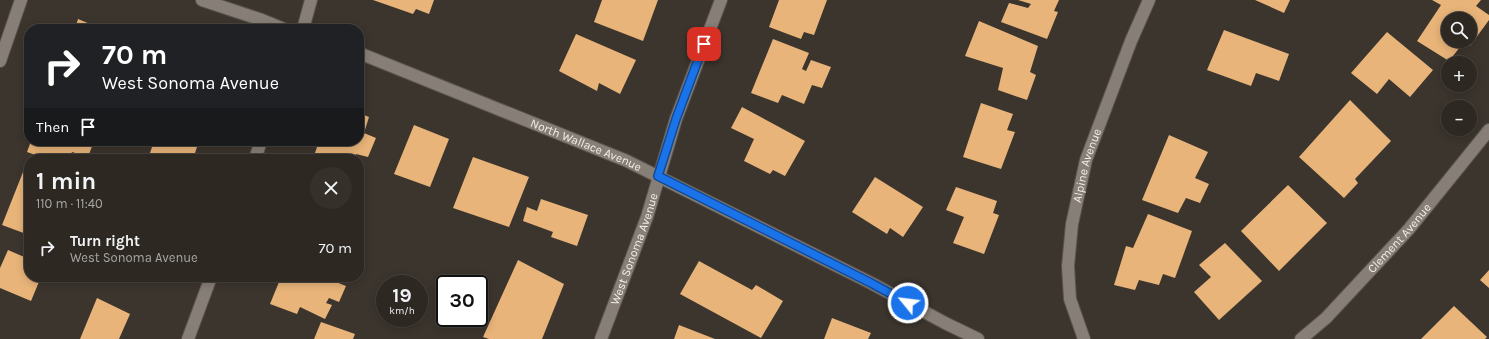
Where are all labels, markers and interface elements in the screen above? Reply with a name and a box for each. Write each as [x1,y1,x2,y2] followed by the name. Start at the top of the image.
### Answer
[1441,12,1477,136] map controls
[1441,12,1477,48] button: search
[687,27,721,61] pin
[693,33,715,55] icon: arrive
[102,38,167,71] text: 70 m
[36,40,88,92] icon: right
[1441,56,1477,92] button: +
[102,72,279,94] text: West Sonoma Avenue
[1441,100,1477,136] button: −
[77,116,99,138] icon: arrive
[529,116,644,174] street label: North Wallace Avenue
[36,118,69,136] text: Then
[1070,126,1104,204] street label: Alpine Avenue
[36,167,96,195] text: 1 min
[310,167,352,209] button: close
[607,191,661,307] street label: West Sonoma Avenue
[36,196,103,211] text: 110 m · 11:40
[1365,201,1434,276] street label: Clement Avenue
[70,232,140,250] text: Turn right
[36,237,58,259] icon: right
[318,239,352,257] text: 70 m
[70,250,198,265] text: West Sonoma Avenue
[436,275,488,327] speed limit sign: 30
[887,282,929,324] position arrow
[392,284,412,307] text: 19
[389,305,415,317] text: km/h

